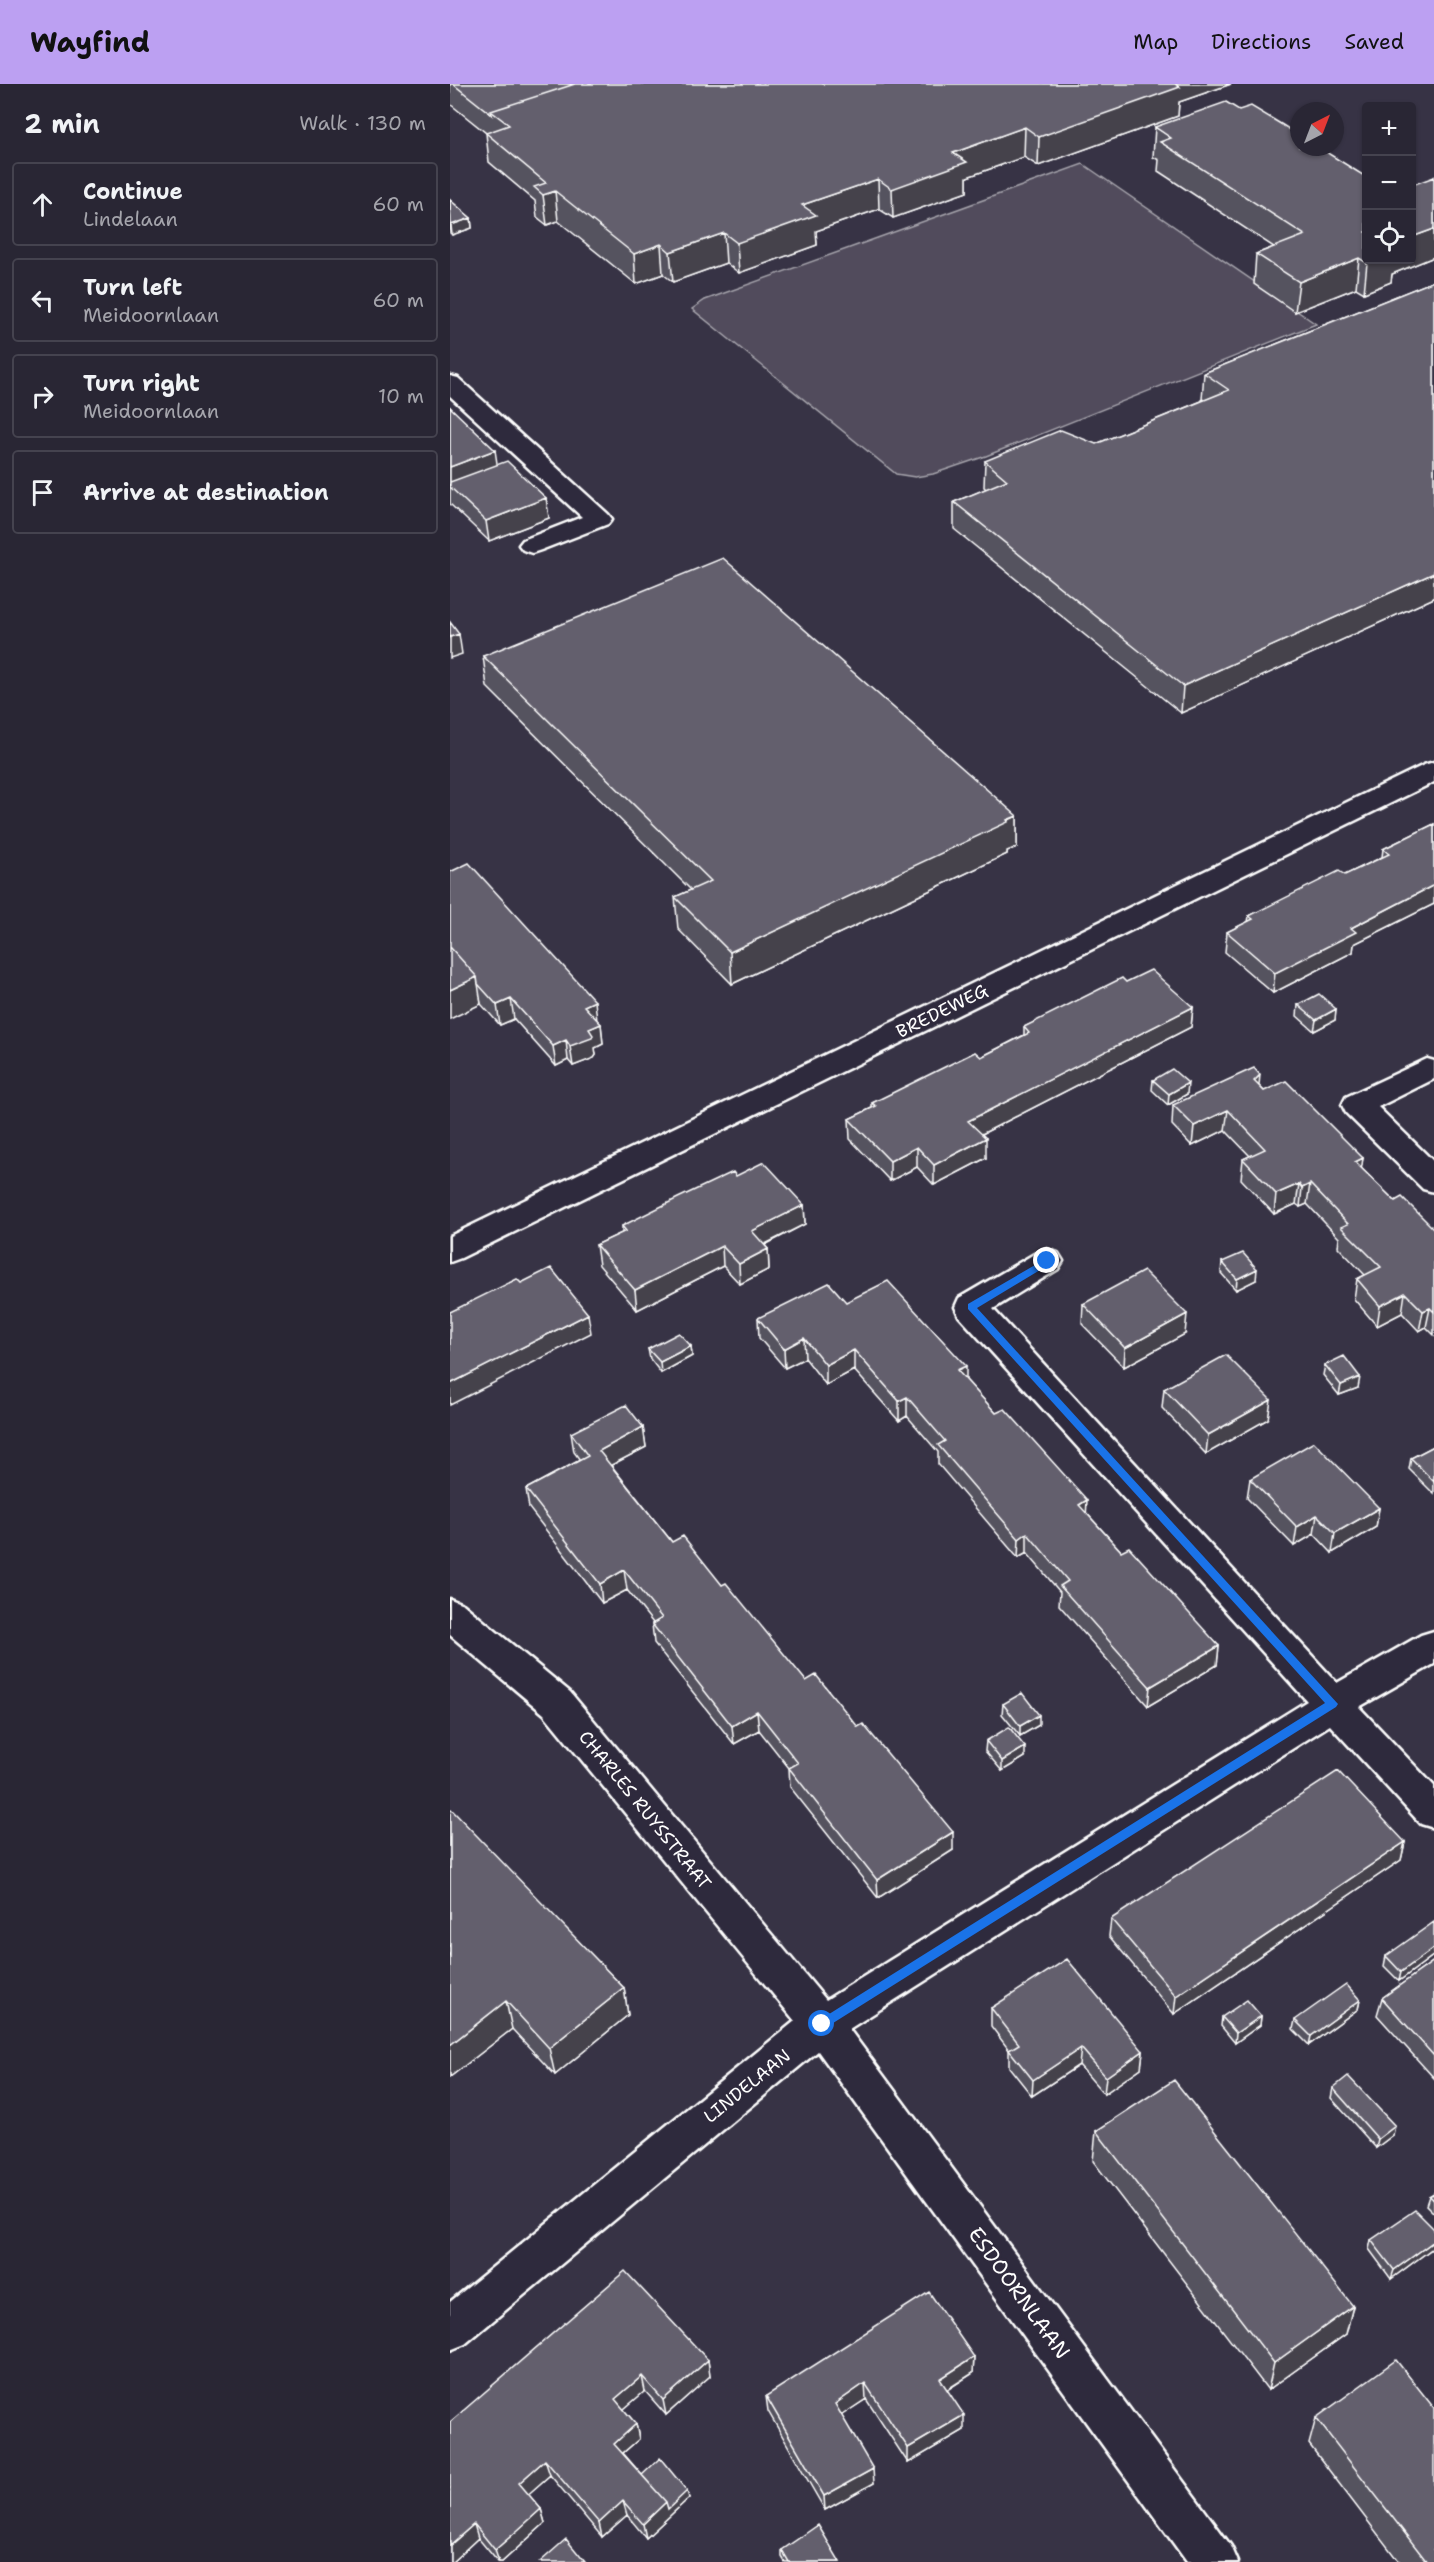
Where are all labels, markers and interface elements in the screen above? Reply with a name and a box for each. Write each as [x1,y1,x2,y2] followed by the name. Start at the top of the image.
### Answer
[30,23,150,61] text: Wayfind
[1133,28,1178,56] text: Map
[1211,28,1311,56] text: Directions
[1344,28,1404,56] text: Saved
[1290,102,1344,156] north arrow
[1362,102,1416,264] map controls
[1362,102,1416,156] button: +
[24,106,100,141] text: 2 min
[299,110,426,136] text: Walk · 130 m
[1362,156,1416,210] button: −
[83,177,183,206] text: Continue
[26,188,59,221] icon: ahead
[372,191,424,217] text: 60 m
[83,206,178,232] text: Lindelaan
[1362,210,1416,264] button: locate
[83,273,182,302] text: Turn left
[26,284,59,317] icon: left
[372,287,424,313] text: 60 m
[83,302,219,328] text: Meidoornlaan
[83,369,200,398] text: Turn right
[26,380,59,413] icon: right
[378,383,424,409] text: 10 m
[83,398,219,424] text: Meidoornlaan
[26,476,59,509] icon: arrive
[83,478,329,507] text: Arrive at destination
[892,978,992,1044] street label: BREDEWEG
[1033,1247,1059,1273] route end
[573,1726,717,1894] street label: CHARLES RUYSSTRAAT
[808,2010,834,2036] route start
[699,2044,795,2128] street label: LINDELAAN
[962,2222,1076,2364] street label: ESDOORNLAAN

